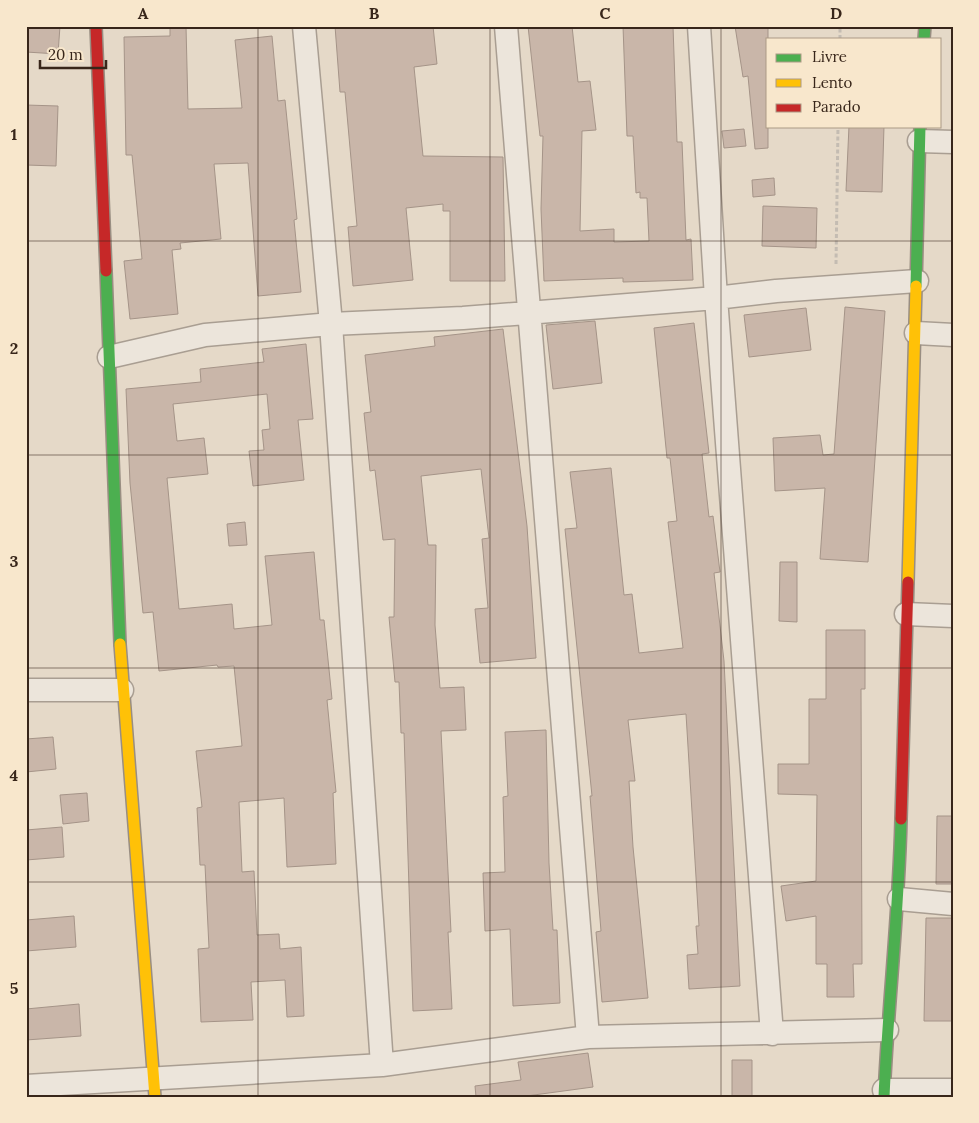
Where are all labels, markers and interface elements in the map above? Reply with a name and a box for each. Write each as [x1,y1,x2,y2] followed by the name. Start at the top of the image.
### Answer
[138,3,149,23] text: A
[369,3,380,23] text: B
[599,3,611,23] text: C
[830,3,842,23] text: D
[40,38,106,70] scale bar
[766,38,942,128] legend
[48,45,83,64] text: 20 m
[812,47,847,66] text: Livre
[812,73,853,92] text: Lento
[812,97,861,116] text: Parado
[11,124,17,144] text: 1
[10,338,18,358] text: 2
[10,551,19,571] text: 3
[10,765,19,785] text: 4
[10,978,19,998] text: 5

